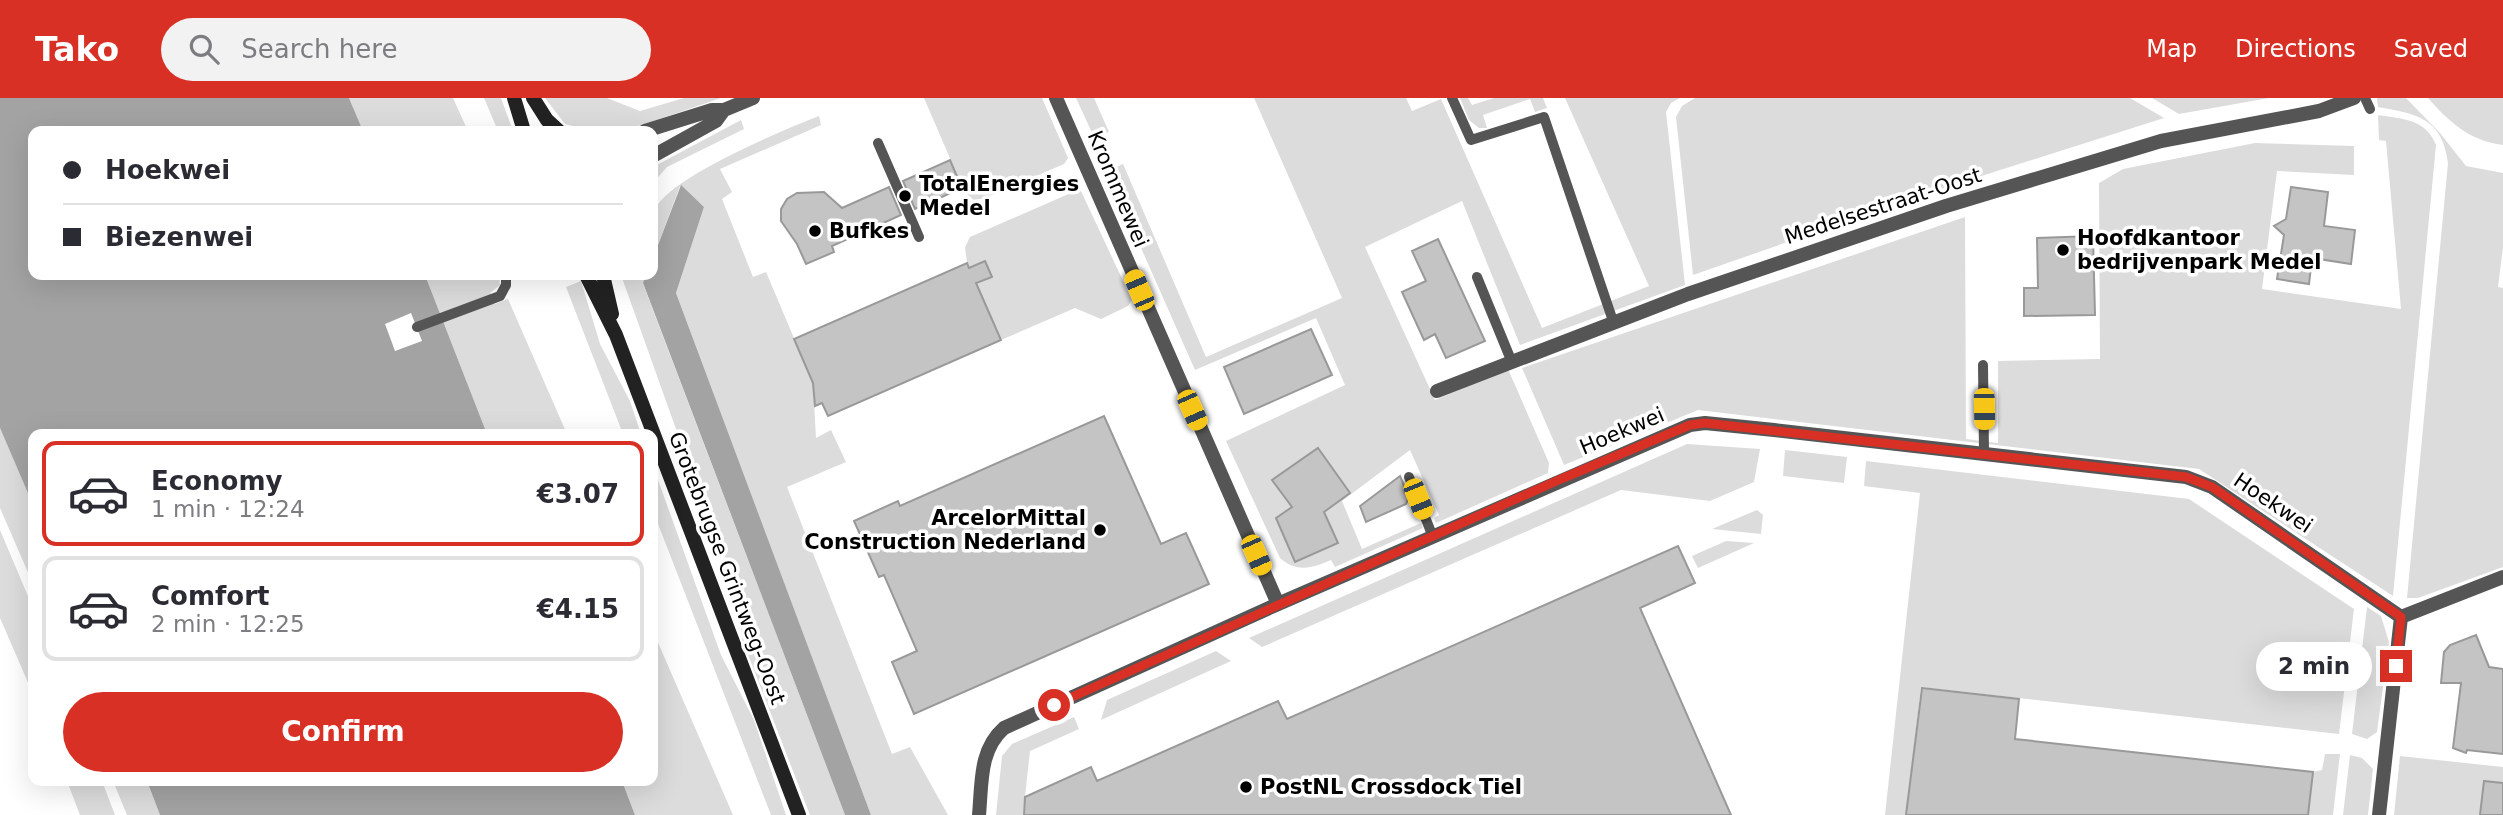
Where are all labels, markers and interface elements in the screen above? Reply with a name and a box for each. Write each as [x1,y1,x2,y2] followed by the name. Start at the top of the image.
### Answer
[161,18,651,81] search box
[35,30,119,69] text: Tako
[185,30,223,68] icon: search
[241,34,397,64] text: Search here
[2146,35,2197,63] text: Map
[2235,35,2356,63] text: Directions
[2394,35,2468,63] text: Saved
[1083,127,1153,251] street label: Krommewei
[105,155,230,185] text: Hoekwei
[1782,163,1984,249] street label: Medelsestraat-Oost
[919,172,1079,220] place label: TotalEnergies Medel
[897,188,913,204] marker: TotalEnergies Medel
[829,219,909,243] place label: Bufkes
[105,222,253,252] text: Biezenwei
[807,223,823,239] marker: Bufkes
[2077,226,2321,274] place label: Hoofdkantoor bedrijvenpark Medel
[2055,242,2071,258] marker: Hoofdkantoor bedrijvenpark Medel
[1122,267,1157,313] car
[1174,387,1211,433] car
[1974,388,1995,430] car
[1576,402,1668,460] street label: Hoekwei
[664,428,790,708] street label: Grotebrugse Grintweg-Oost
[67,462,130,525] icon: car
[151,466,282,496] text: Economy
[2229,468,2317,538] street label: Hoekwei
[1401,476,1436,522] car
[537,479,619,509] text: €3.07
[151,496,305,522] text: 1 min · 12:24
[804,506,1086,554] place label: ArcelorMittal Construction Nederland
[1092,522,1108,538] marker: ArcelorMittal Construction Nederland
[1238,532,1275,578] car
[67,577,130,640] icon: car
[151,581,269,611] text: Comfort
[537,594,619,624] text: €4.15
[151,611,305,637] text: 2 min · 12:25
[2256,642,2372,690] callout: 2 min
[2380,650,2412,682] route end
[2278,653,2350,679] text: 2 min
[1038,689,1070,721] route start
[63,692,623,772] button: Confirm
[1260,775,1522,799] place label: PostNL Crossdock Tiel
[1238,779,1254,795] marker: PostNL Crossdock Tiel

